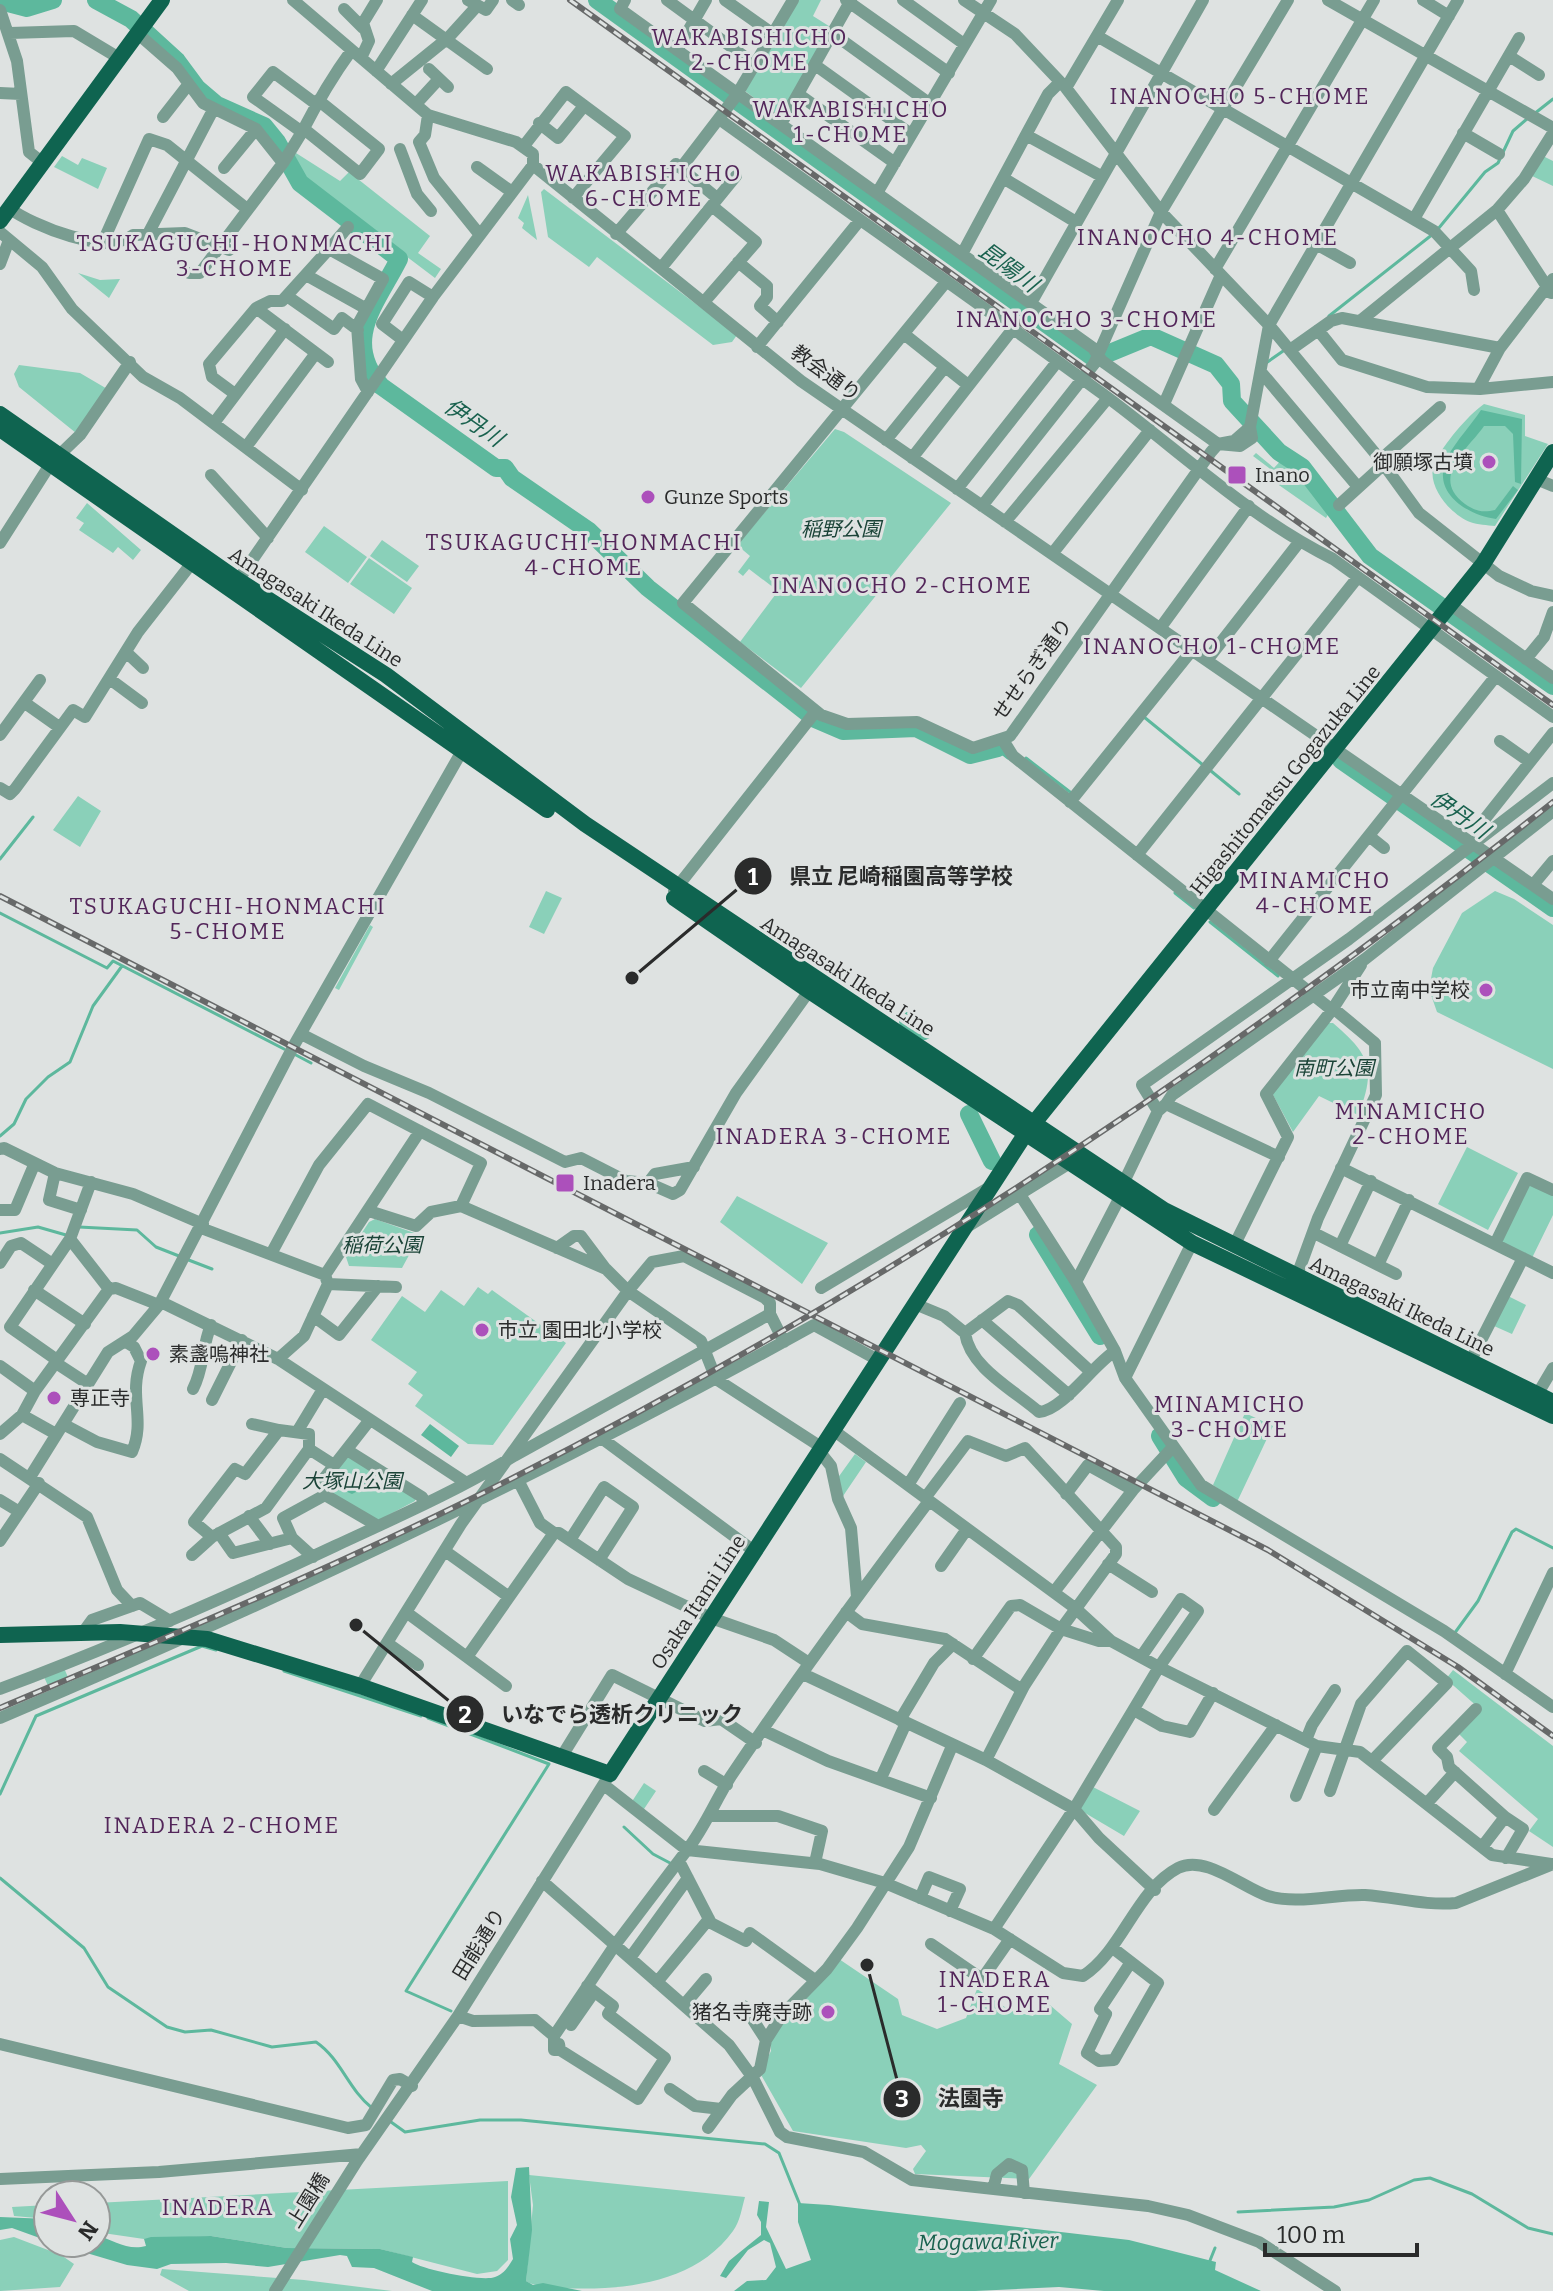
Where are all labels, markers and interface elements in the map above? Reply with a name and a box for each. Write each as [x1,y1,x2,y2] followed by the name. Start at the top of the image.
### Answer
[652,24,848,76] district label: WAKABISHICHO 2-CHOME
[1110,83,1370,110] district label: INANOCHO 5-CHOME
[753,96,949,148] district label: WAKABISHICHO 1-CHOME
[546,160,742,212] district label: WAKABISHICHO 6-CHOME
[1077,224,1339,251] district label: INANOCHO 4-CHOME
[76,230,394,282] district label: TSUKAGUCHI-HONMACHI 3-CHOME
[974,237,1045,299] water label: 昆陽川
[956,306,1218,333] district label: INANOCHO 3-CHOME
[787,340,865,406] street label: 教会通り
[439,392,510,454] water label: 伊丹川
[1373,450,1473,474] place label: 御願塚古墳
[1480,453,1498,471] marker: 御願塚古墳
[1255,463,1310,487] place label: Inano
[1226,464,1248,486] marker: Inano
[664,485,788,509] place label: Gunze Sports
[639,488,657,506] marker: Gunze Sports
[801,517,884,541] park label: 稲野公園
[425,529,743,581] district label: TSUKAGUCHI-HONMACHI 4-CHOME
[225,542,407,672] street label: Amagasaki Ikeda Line
[771,572,1033,599] district label: INANOCHO 2-CHOME
[987,613,1077,725] street label: せせらぎ通り
[1083,633,1341,660] district label: INANOCHO 1-CHOME
[1185,660,1385,900] street label: Higashitomatsu Gogazuka Line
[1425,784,1496,846] water label: 伊丹川
[733,853,1029,899] callout: 県立 尼崎稲園高等学校
[748,863,759,891] text: 1
[789,863,1013,890] text: 県立 尼崎稲園高等学校
[1239,867,1391,919] district label: MINAMICHO 4-CHOME
[69,893,387,945] district label: TSUKAGUCHI-HONMACHI 5-CHOME
[757,911,939,1041] street label: Amagasaki Ikeda Line
[1350,978,1470,1002] place label: 市立南中学校
[1477,981,1495,999] marker: 市立南中学校
[1294,1056,1377,1080] park label: 南町公園
[1335,1098,1487,1150] district label: MINAMICHO 2-CHOME
[715,1123,953,1150] district label: INADERA 3-CHOME
[583,1171,656,1195] place label: Inadera
[554,1172,576,1194] marker: Inadera
[342,1233,425,1257] park label: 稲荷公園
[1306,1251,1498,1361] street label: Amagasaki Ikeda Line
[498,1318,662,1342] place label: 市立 園田北小学校
[473,1321,491,1339] marker: 市立 園田北小学校
[169,1342,269,1366] place label: 素盞嗚神社
[144,1345,162,1363] marker: 素盞嗚神社
[70,1386,130,1410] place label: 専正寺
[45,1389,63,1407] marker: 専正寺
[1154,1391,1306,1443] district label: MINAMICHO 3-CHOME
[302,1469,405,1493] park label: 大塚山公園
[646,1530,750,1674] street label: Osaka Itami Line
[445,1691,759,1737] callout: いなでら透析クリニック
[458,1701,472,1729] text: 2
[501,1701,743,1728] text: いなでら透析クリニック
[104,1812,340,1839] district label: INADERA 2-CHOME
[448,1904,510,1984] street label: 田能通り
[938,1966,1052,2018] district label: INADERA 1-CHOME
[692,2000,812,2024] place label: 猪名寺廃寺跡
[819,2003,837,2021] marker: 猪名寺廃寺跡
[882,2076,1020,2122] callout: 法園寺
[895,2085,909,2113] text: 3
[938,2085,1004,2112] text: 法園寺
[282,2168,334,2232] street label: 上園橋
[32,2179,112,2259] north arrow
[162,2194,274,2221] district label: INADERA
[1265,2207,1417,2257] scale bar
[72,2216,104,2245] text: N
[1277,2221,1345,2249] text: 100 m
[918,2227,1059,2256] water label: Mogawa River

